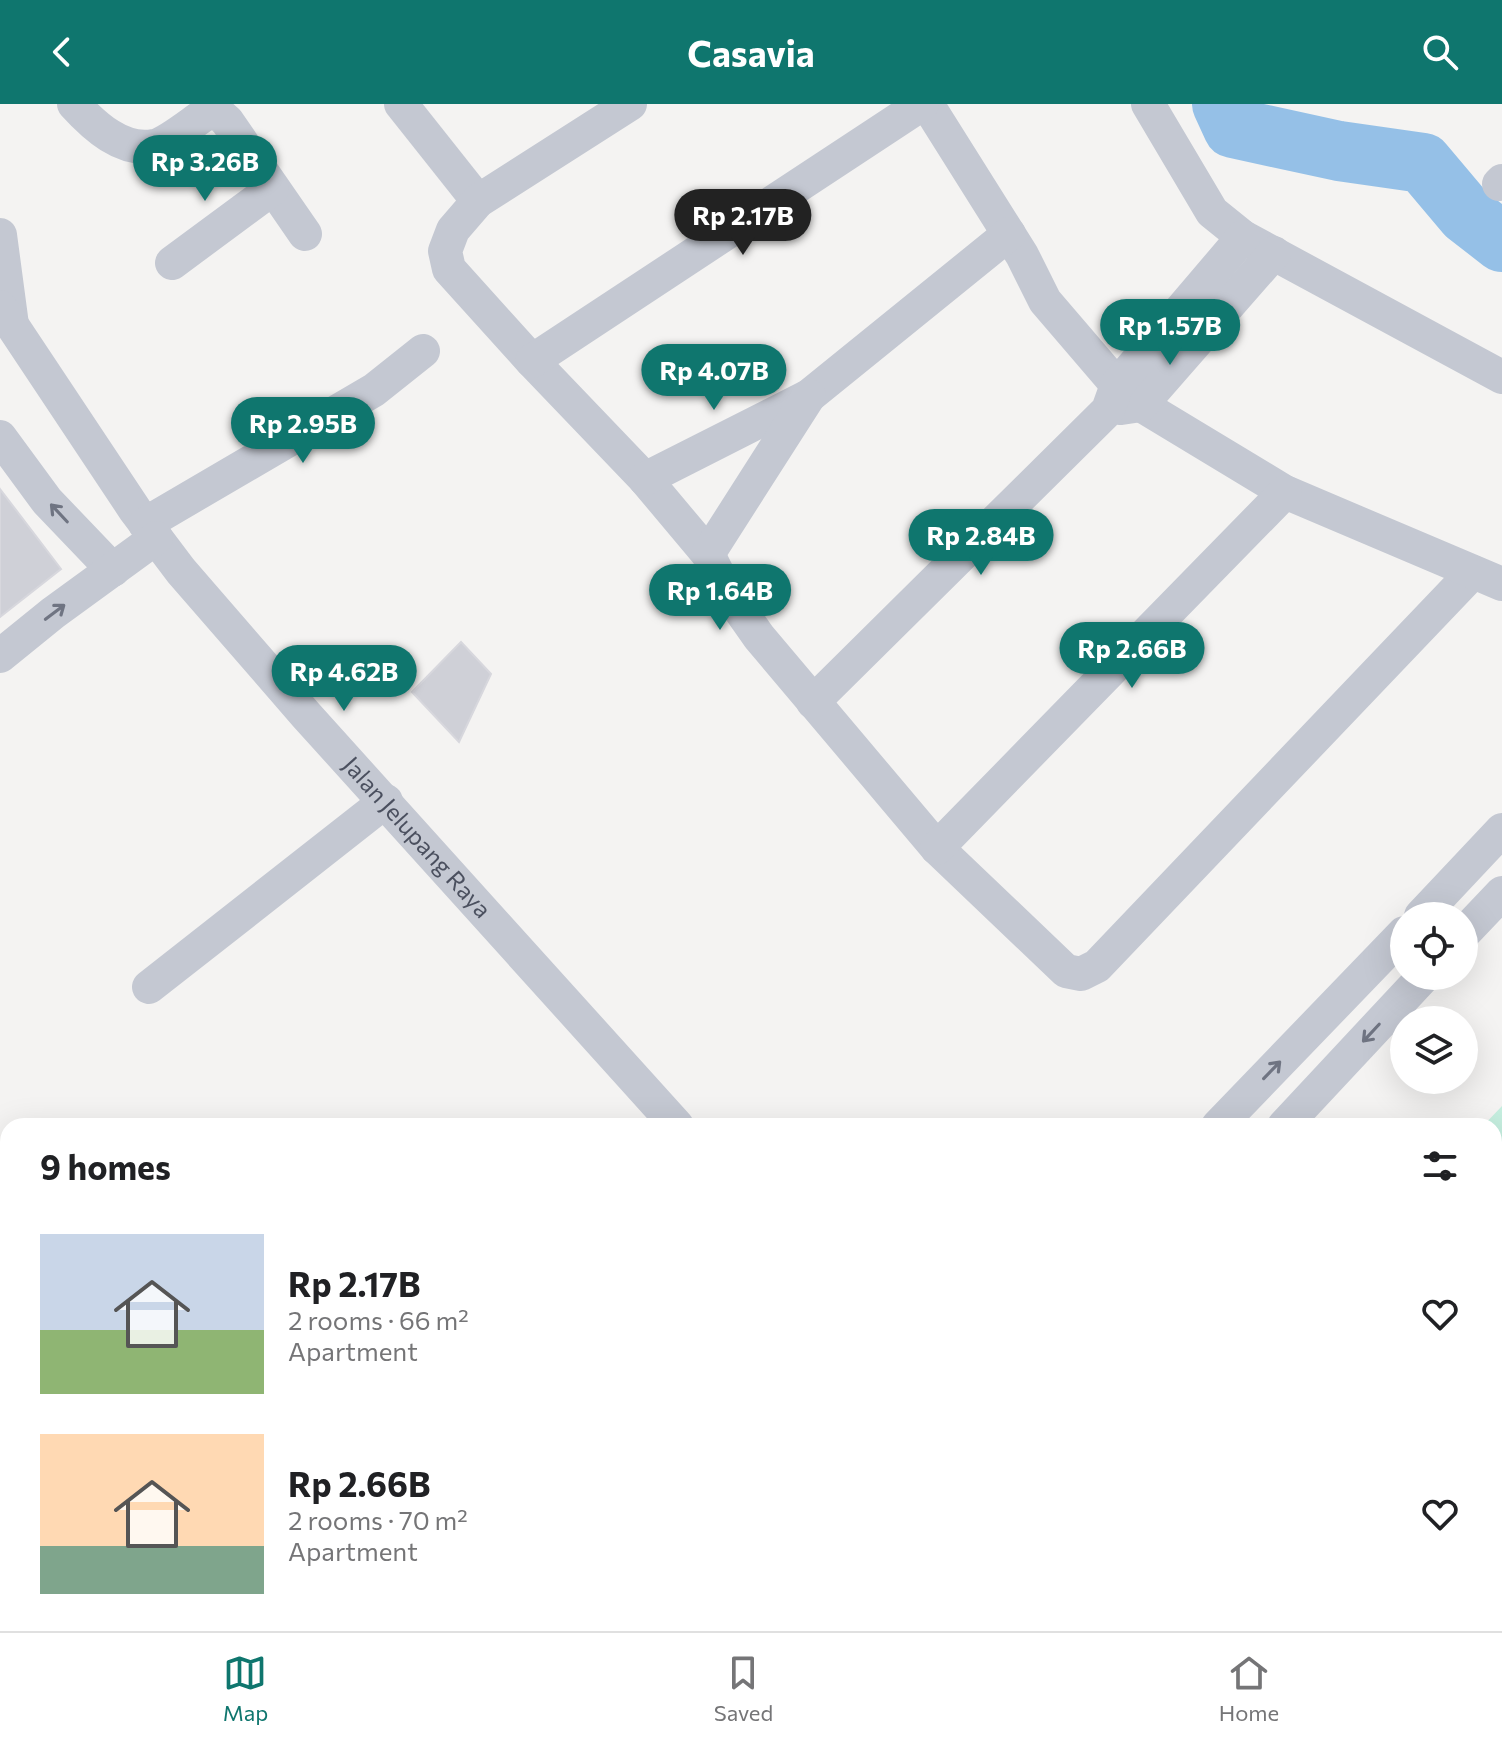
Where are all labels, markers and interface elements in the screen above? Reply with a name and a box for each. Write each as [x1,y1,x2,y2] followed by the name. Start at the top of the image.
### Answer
[40,30,84,74] icon: back
[687,30,815,74] text: Casavia
[1418,30,1462,74] icon: search
[122,135,288,203] pin: Rp 3.26B
[151,145,259,176] text: Rp 3.26B
[660,189,826,257] pin: Rp 2.17B
[692,199,794,230] text: Rp 2.17B
[1087,299,1253,367] pin: Rp 1.57B
[1118,309,1222,340] text: Rp 1.57B
[631,344,797,412] pin: Rp 4.07B
[659,354,769,385] text: Rp 4.07B
[220,397,386,465] pin: Rp 2.95B
[249,407,357,438] text: Rp 2.95B
[49,503,68,523] one-way arrow
[898,509,1064,577] pin: Rp 2.84B
[927,519,1035,550] text: Rp 2.84B
[637,564,803,632] pin: Rp 1.64B
[667,574,773,605] text: Rp 1.64B
[44,603,66,620] one-way arrow
[1049,622,1215,690] pin: Rp 2.66B
[1078,632,1186,663] text: Rp 2.66B
[261,645,427,713] pin: Rp 4.62B
[290,655,398,686] text: Rp 4.62B
[338,750,498,923] street label: Jalan Jelupang Raya
[1390,902,1478,1094] map controls
[1390,902,1478,990] button: locate
[1390,1006,1478,1094] button: layers
[1362,1023,1381,1043] one-way arrow
[1262,1061,1281,1080] one-way arrow
[1418,1144,1462,1188] icon: filters
[40,1145,171,1187] text: 9 homes
[288,1262,421,1304] text: Rp 2.17B
[104,1266,200,1362] icon: home
[1418,1292,1462,1336] icon: heart
[288,1304,469,1335] text: 2 rooms · 66 m²
[288,1335,418,1366] text: Apartment
[288,1462,430,1504] text: Rp 2.66B
[104,1466,200,1562] icon: home
[1418,1492,1462,1536] icon: heart
[288,1504,468,1535] text: 2 rooms · 70 m²
[288,1535,418,1566] text: Apartment
[223,1651,268,1726] tab: Map
[714,1651,773,1726] tab: Saved
[1219,1651,1279,1726] tab: Home

